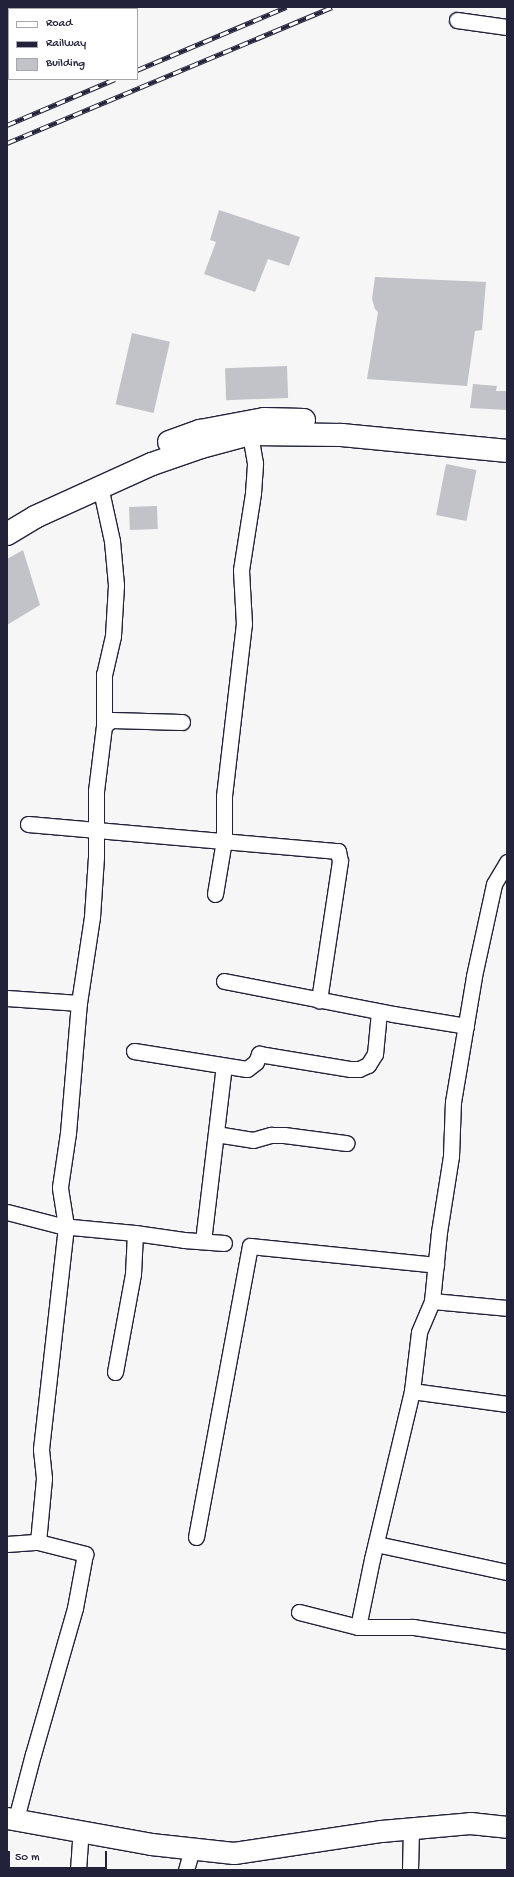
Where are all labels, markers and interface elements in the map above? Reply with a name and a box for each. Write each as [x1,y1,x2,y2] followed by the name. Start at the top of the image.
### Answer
[8,8,138,80] legend
[46,17,72,31] text: Road
[46,37,86,51] text: Railway
[46,57,85,71] text: Building
[10,1843,109,1869] scale bar
[15,1851,40,1865] text: 50 m

